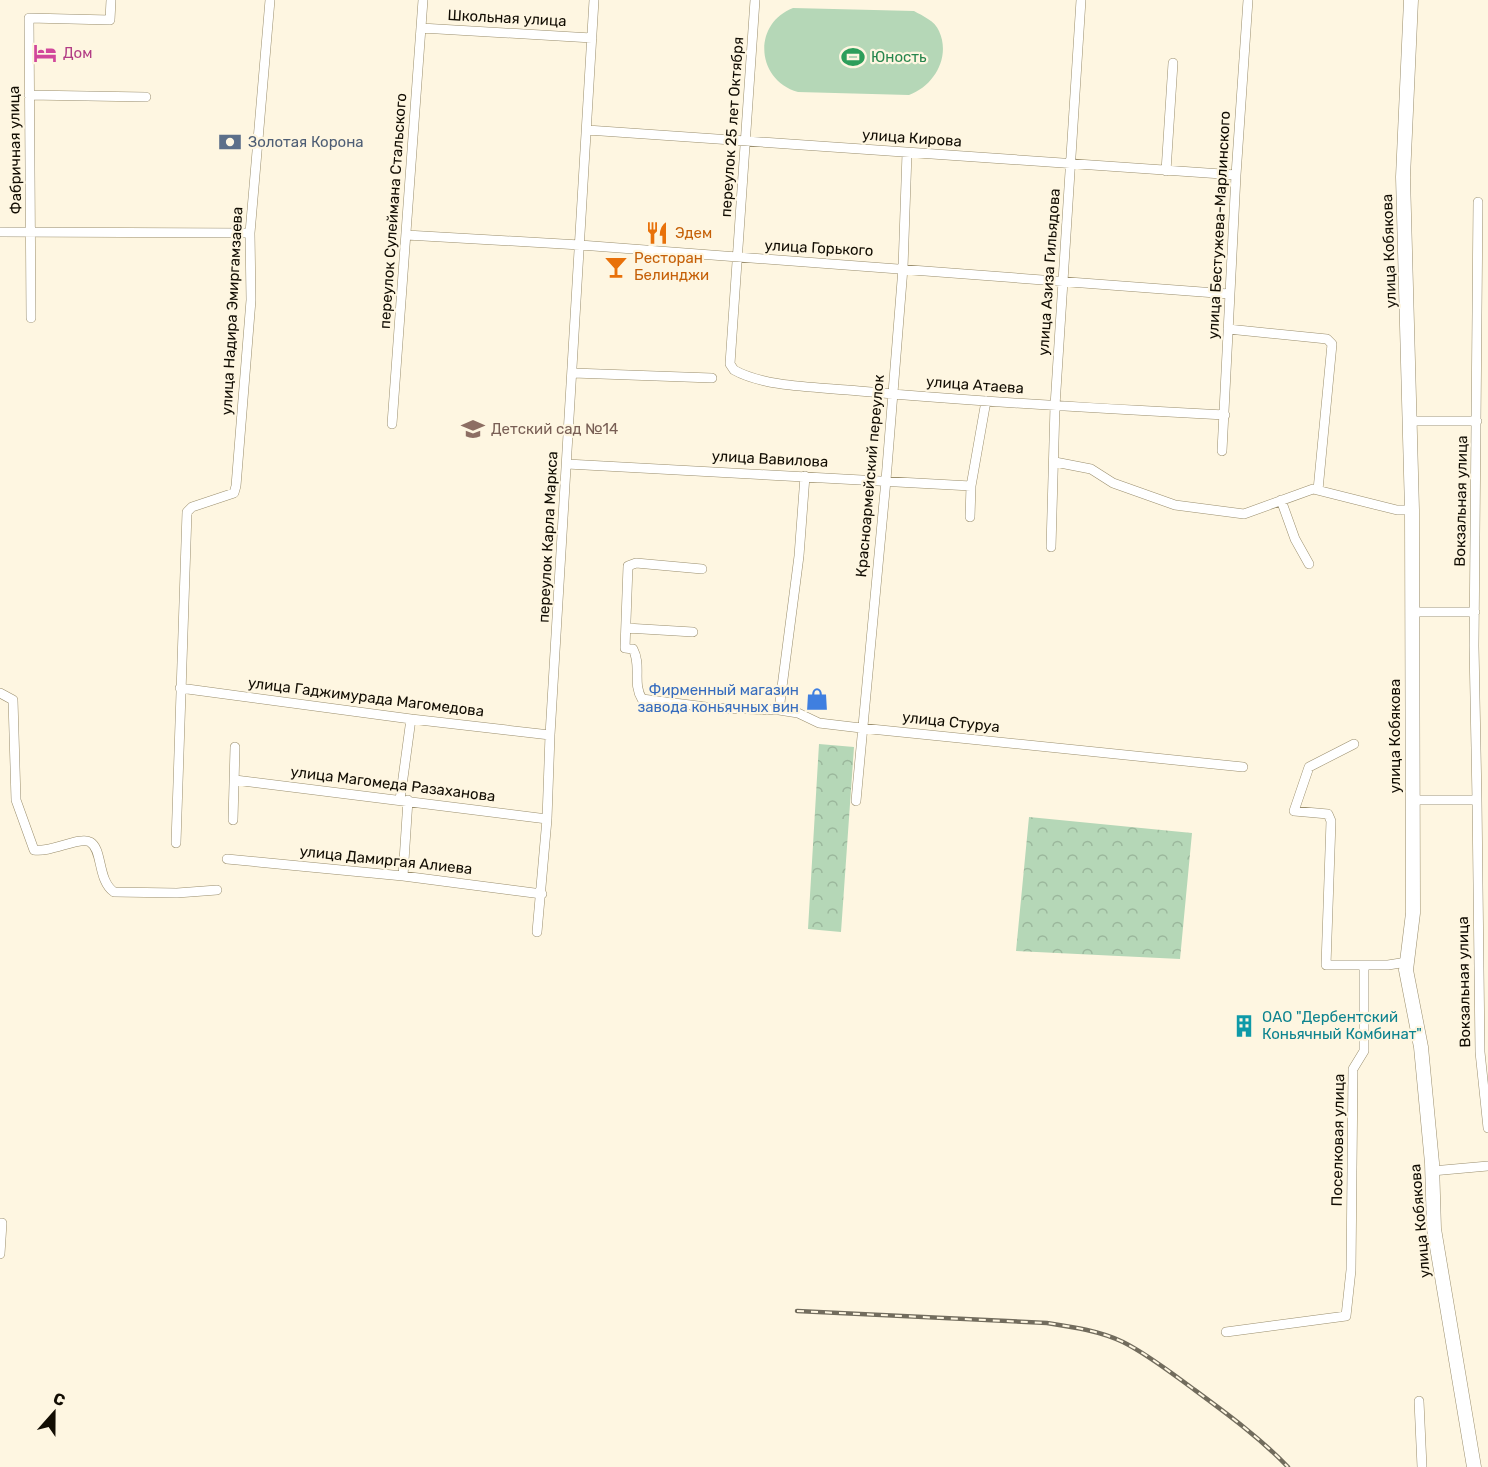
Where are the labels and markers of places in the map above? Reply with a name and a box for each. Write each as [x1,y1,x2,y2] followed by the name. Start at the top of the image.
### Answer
[32,40,58,66] hotel icon: Дом
[63,44,92,62] place label: Дом
[840,44,866,70] sports icon: Юность
[871,48,927,66] place label: Юность
[217,129,243,155] bank icon: Золотая Корона
[248,133,364,151] place label: Золотая Корона
[644,220,670,246] restaurant icon: Эдем
[675,224,712,242] place label: Эдем
[634,249,709,284] place label: Ресторан Белинджи
[603,254,629,280] bar icon: Ресторан Белинджи
[460,416,486,442] school or university icon: Детский сад №14
[491,420,618,438] place label: Детский сад №14
[637,681,799,716] place label: Фирменный магазин завода коньячных вин
[804,686,830,712] shop icon: Фирменный магазин завода коньячных вин
[1262,1008,1422,1043] place label: ОАО "Дербентский Коньячный Комбинат"
[1231,1013,1257,1039] building icon: ОАО "Дербентский Коньячный Комбинат"

